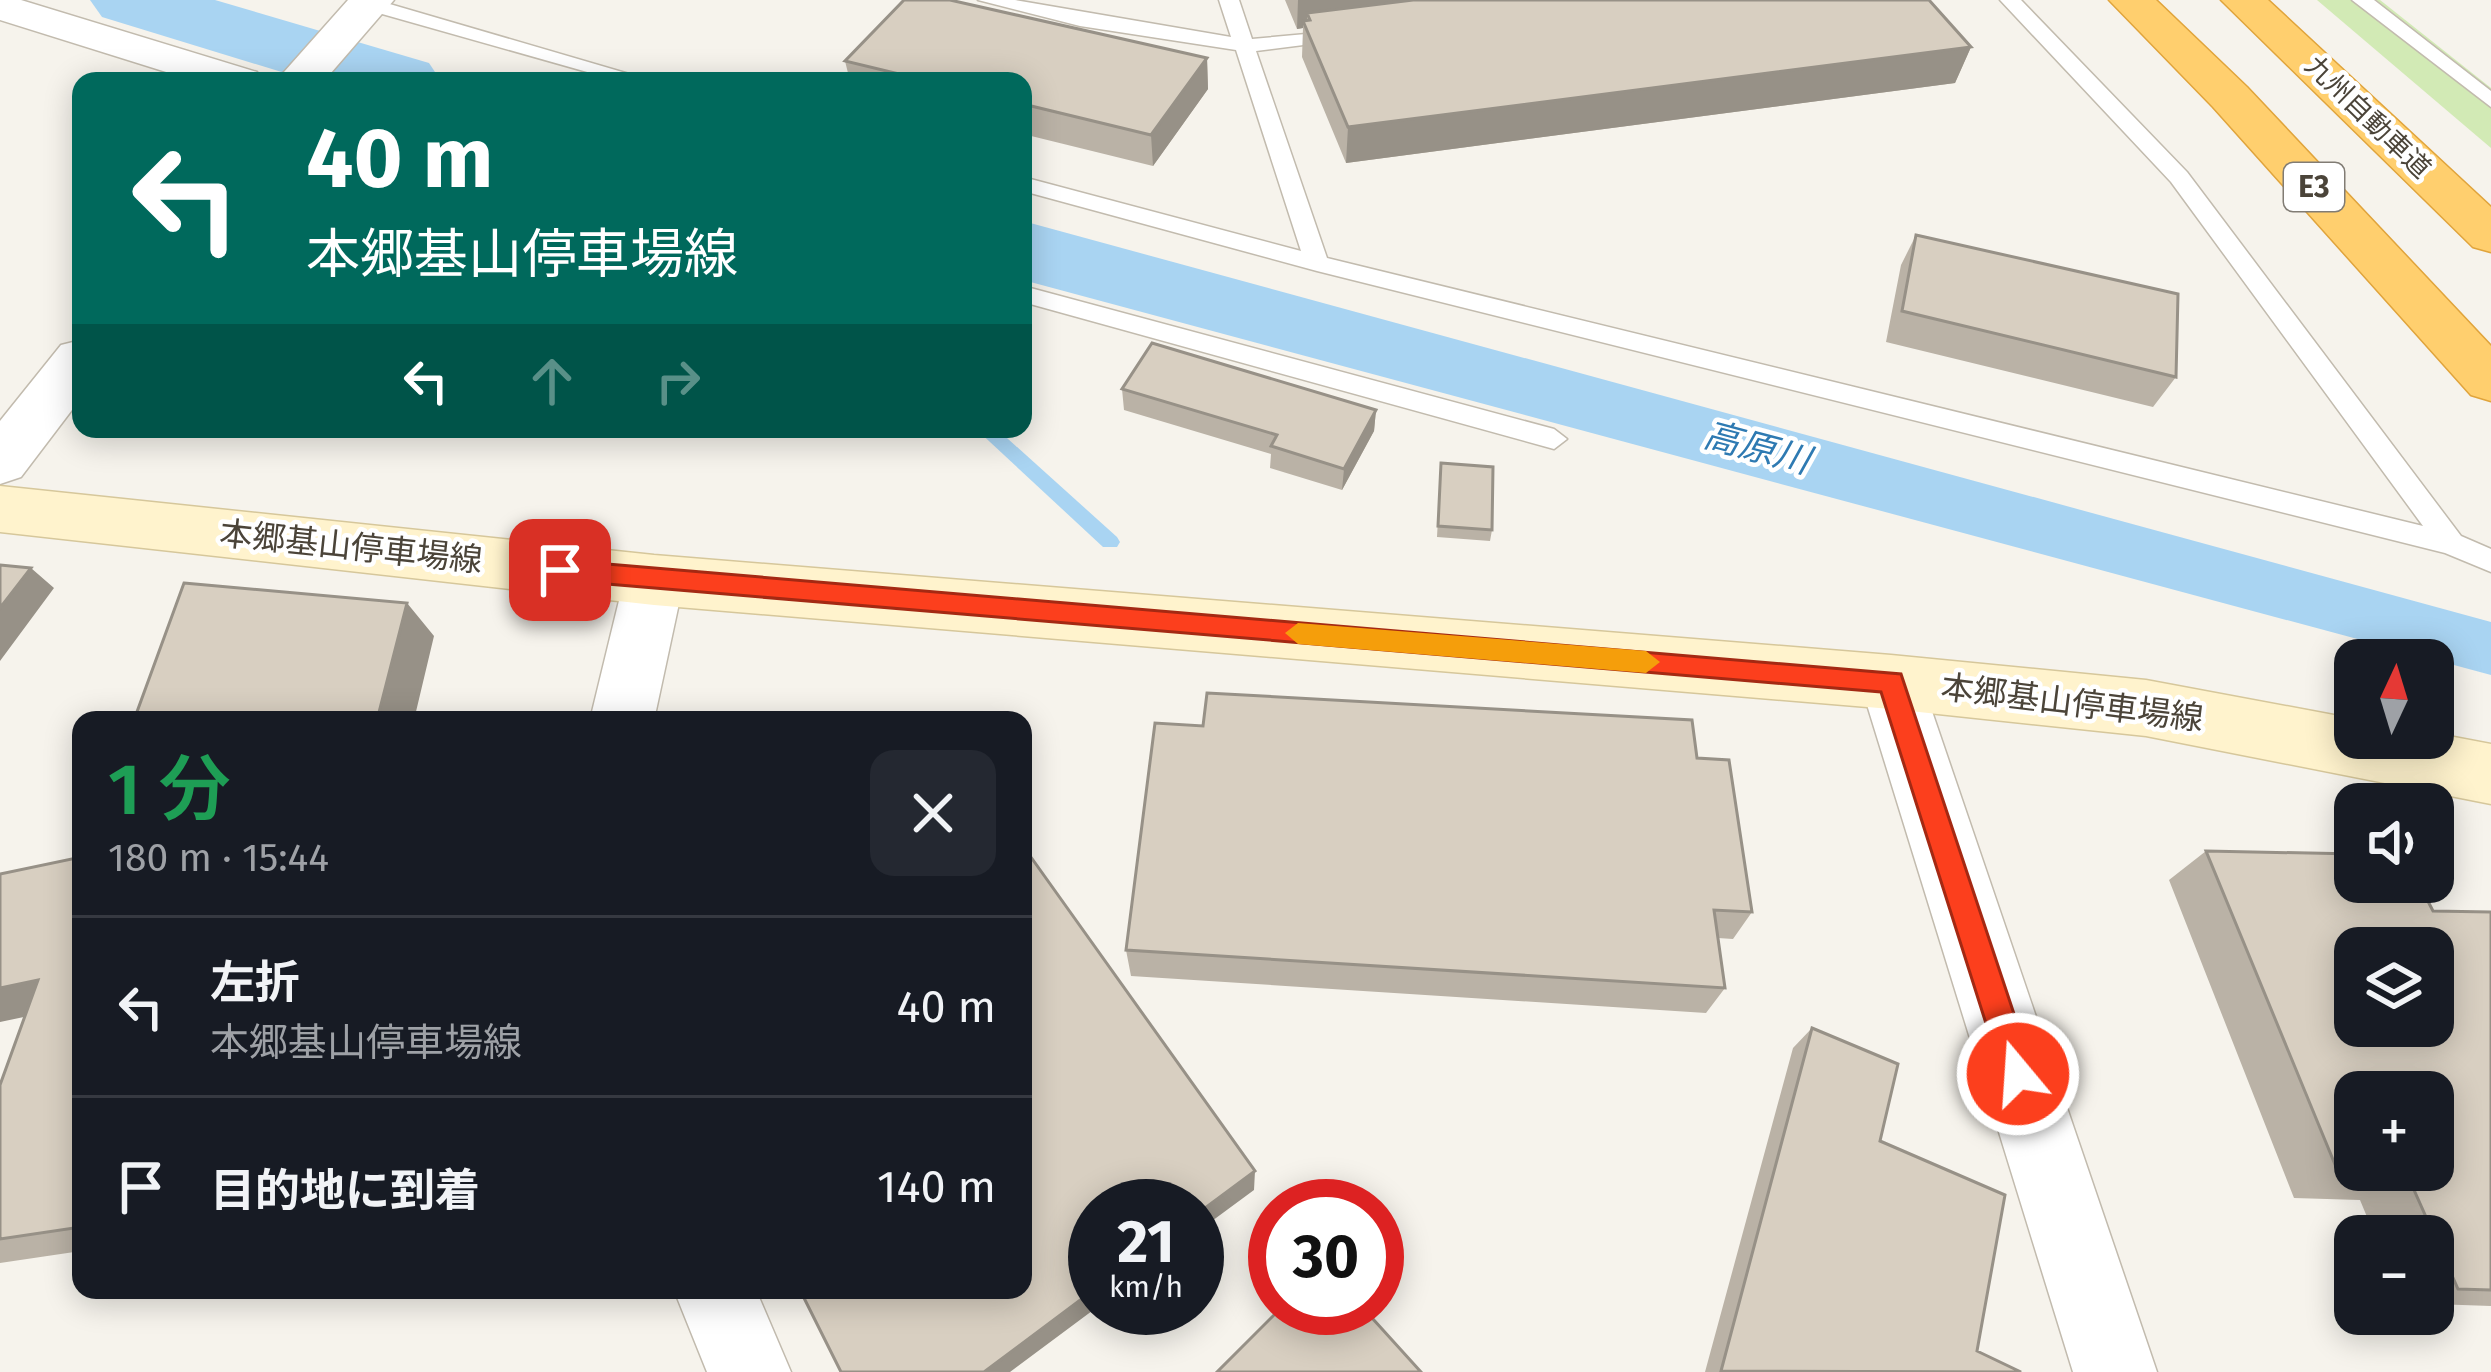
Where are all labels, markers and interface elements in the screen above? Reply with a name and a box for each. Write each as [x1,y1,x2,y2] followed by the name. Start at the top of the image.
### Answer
[2299,49,2437,185] street label: 九州自動車道
[306,108,494,209] text: 40 m
[108,120,264,276] icon: left
[2284,163,2344,211] road number: E3
[306,223,738,287] text: 本郷基山停車場線
[393,348,459,414] icon: left
[519,348,585,414] icon: ahead
[645,348,711,414] icon: right
[1699,413,1819,484] water label: 高原川
[218,513,484,581] street label: 本郷基山停車場線
[509,519,611,621] pin
[527,537,593,603] icon: arrive
[2334,639,2454,759] north arrow
[2334,639,2454,1335] map controls
[1939,667,2205,739] street label: 本郷基山停車場線
[108,747,230,833] text: 1 分
[870,750,996,876] button: close
[2334,783,2454,903] button: sound
[108,835,329,881] text: 180 m · 15:44
[2334,927,2454,1047] button: layers
[210,956,300,1010] text: 左折
[108,974,174,1040] icon: left
[896,980,996,1034] text: 40 m
[1955,1011,2081,1137] position arrow
[210,1020,522,1066] text: 本郷基山停車場線
[2334,1071,2454,1191] button: +
[108,1154,174,1220] icon: arrive
[877,1160,996,1214] text: 140 m
[210,1164,480,1218] text: 目的地に到着
[1248,1179,1404,1335] speed limit sign: 30
[1117,1206,1175,1278] text: 21
[2334,1215,2454,1335] button: −
[1109,1269,1183,1305] text: km/h

